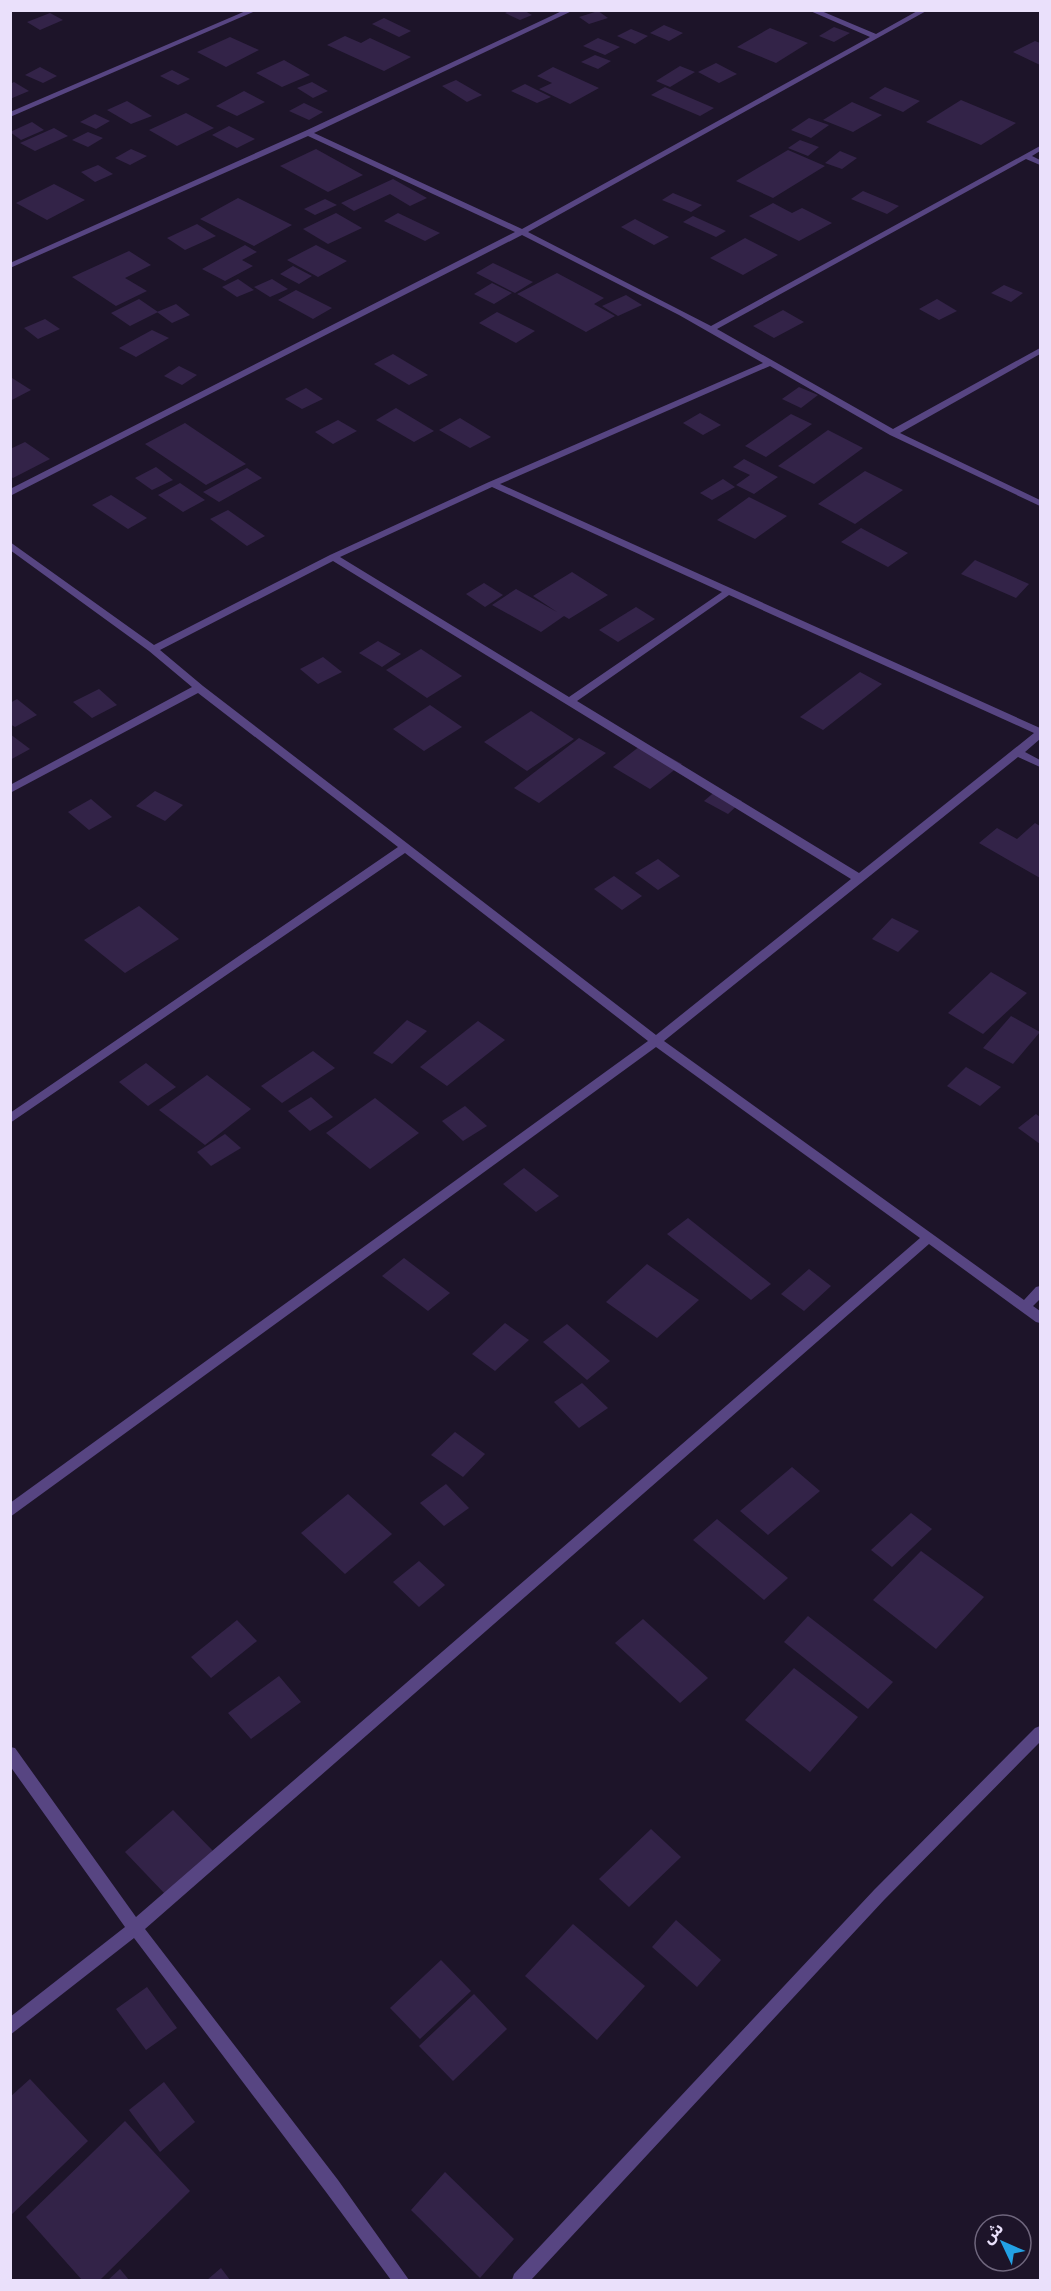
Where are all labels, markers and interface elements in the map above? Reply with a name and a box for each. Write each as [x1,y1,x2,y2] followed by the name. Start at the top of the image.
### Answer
[973,2213,1033,2273] north arrow
[978,2218,1007,2247] text: ش

